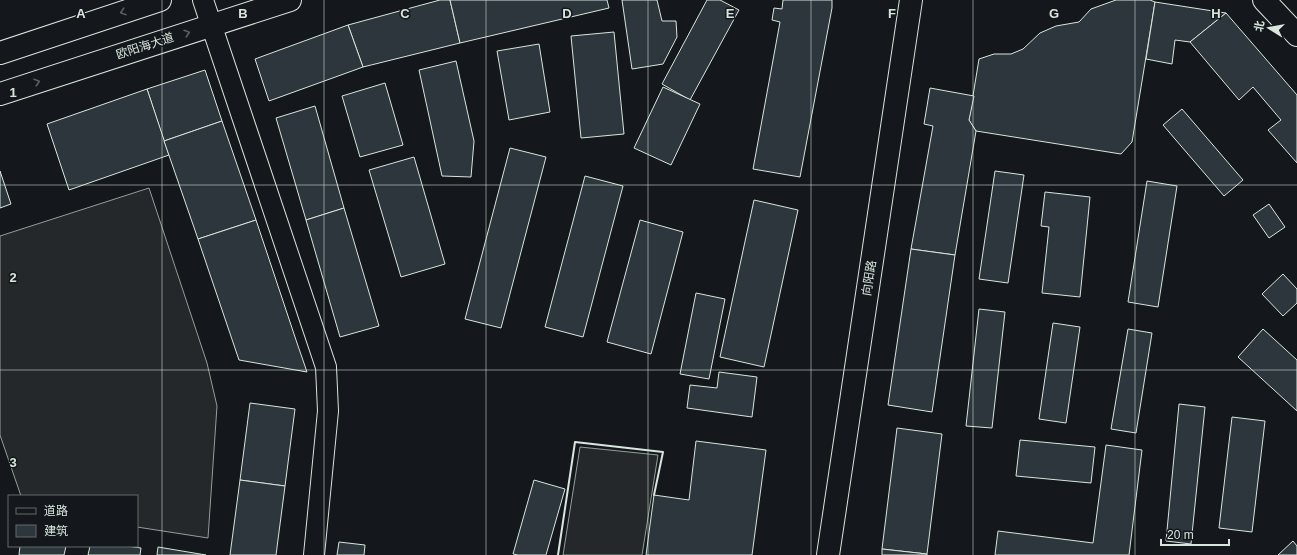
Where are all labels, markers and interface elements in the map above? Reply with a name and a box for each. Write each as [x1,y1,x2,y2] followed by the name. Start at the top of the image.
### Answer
[76,6,86,21] text: A
[238,6,248,21] text: B
[400,6,410,21] text: C
[562,6,572,21] text: D
[726,6,735,21] text: E
[888,6,896,21] text: F
[1049,6,1059,21] text: G
[1211,6,1221,21] text: H
[120,7,127,16] one-way arrow
[1249,8,1289,48] north arrow
[1252,20,1266,33] text: 北
[183,29,190,37] one-way arrow
[114,30,176,62] street label: 欧阳海大道
[33,78,40,87] one-way arrow
[9,85,17,100] text: 1
[859,259,879,297] street label: 向阳路
[9,270,17,285] text: 2
[9,455,17,470] text: 3
[8,495,138,547] legend
[44,504,68,518] text: 道路
[1161,521,1229,547] scale bar
[44,524,68,538] text: 建筑
[1167,528,1194,542] text: 20 m

